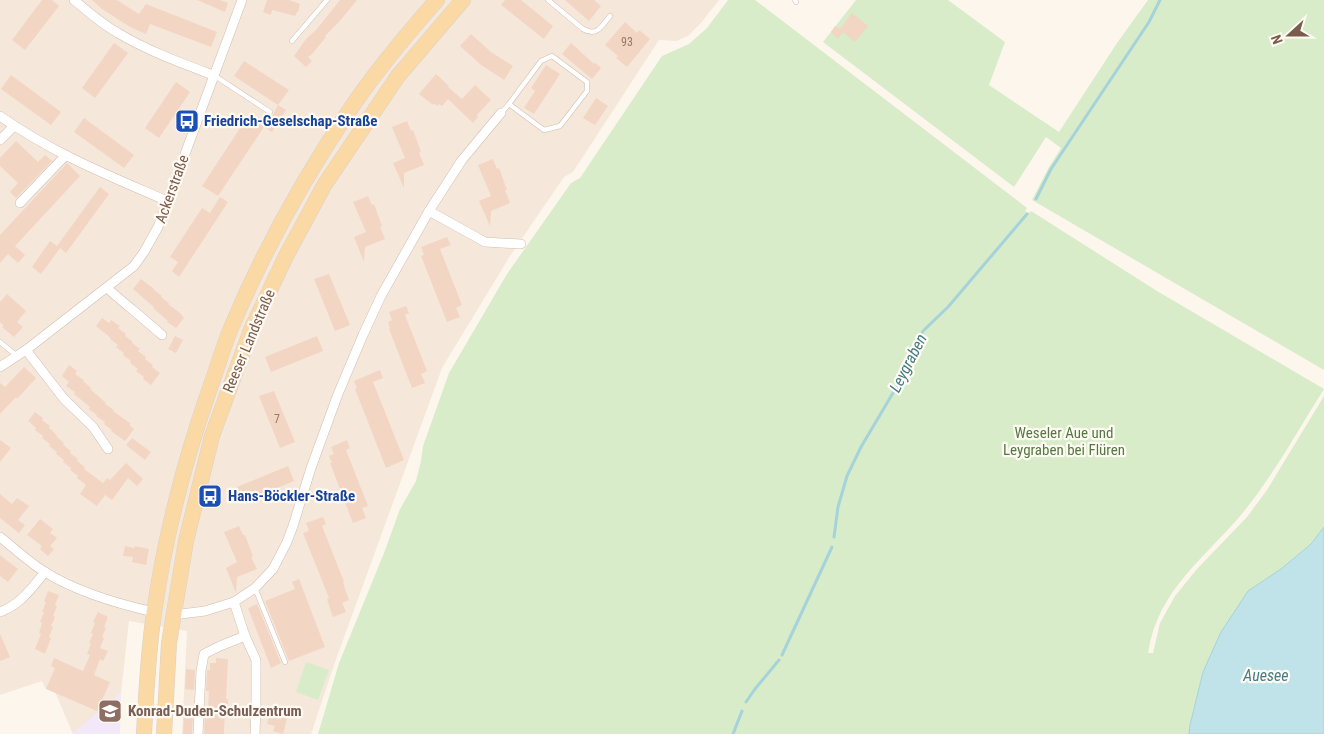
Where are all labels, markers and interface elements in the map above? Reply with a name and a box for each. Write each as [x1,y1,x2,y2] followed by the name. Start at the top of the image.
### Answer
[1264,10,1314,60] north arrow
[1268,33,1286,47] text: N
[621,35,633,49] house number: 93
[174,108,200,134] bus stop icon: Friedrich-Geselschap-Straße
[204,112,378,130] place label: Friedrich-Geselschap-Straße
[151,152,193,226] street label: Ackerstraße
[219,287,279,395] street label: Reeser Landstraße
[885,331,931,395] water label: Leygraben
[274,412,280,426] house number: 7
[1003,424,1125,459] park label: Weseler Aue und Leygraben bei Flüren
[197,483,223,509] bus stop icon: Hans-Böckler-Straße
[228,487,355,505] place label: Hans-Böckler-Straße
[1242,666,1289,685] water label: Auesee
[97,698,123,724] school or university icon: Konrad-Duden-Schulzentrum
[128,702,302,720] place label: Konrad-Duden-Schulzentrum

